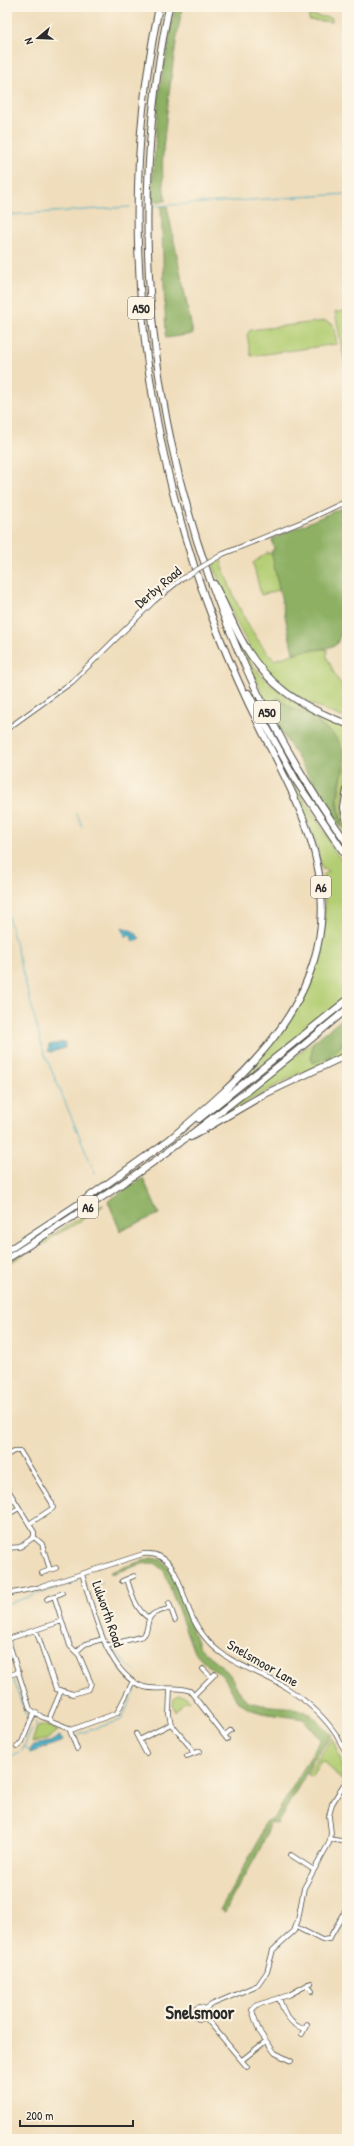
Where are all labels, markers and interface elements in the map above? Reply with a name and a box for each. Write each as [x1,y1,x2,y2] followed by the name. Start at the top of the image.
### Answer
[18,18,58,58] north arrow
[21,36,36,46] text: N
[128,297,154,319] road number: A50
[130,561,186,612] street label: Derby Road
[254,701,280,723] road number: A50
[311,876,331,898] road number: A6
[78,1196,98,1218] road number: A6
[88,1578,129,1650] street label: Lulworth Road
[224,1634,303,1691] street label: Snelsmoor Lane
[166,2000,235,2025] district label: Snelsmoor
[20,2102,133,2128] scale bar
[26,2107,53,2124] text: 200 m

